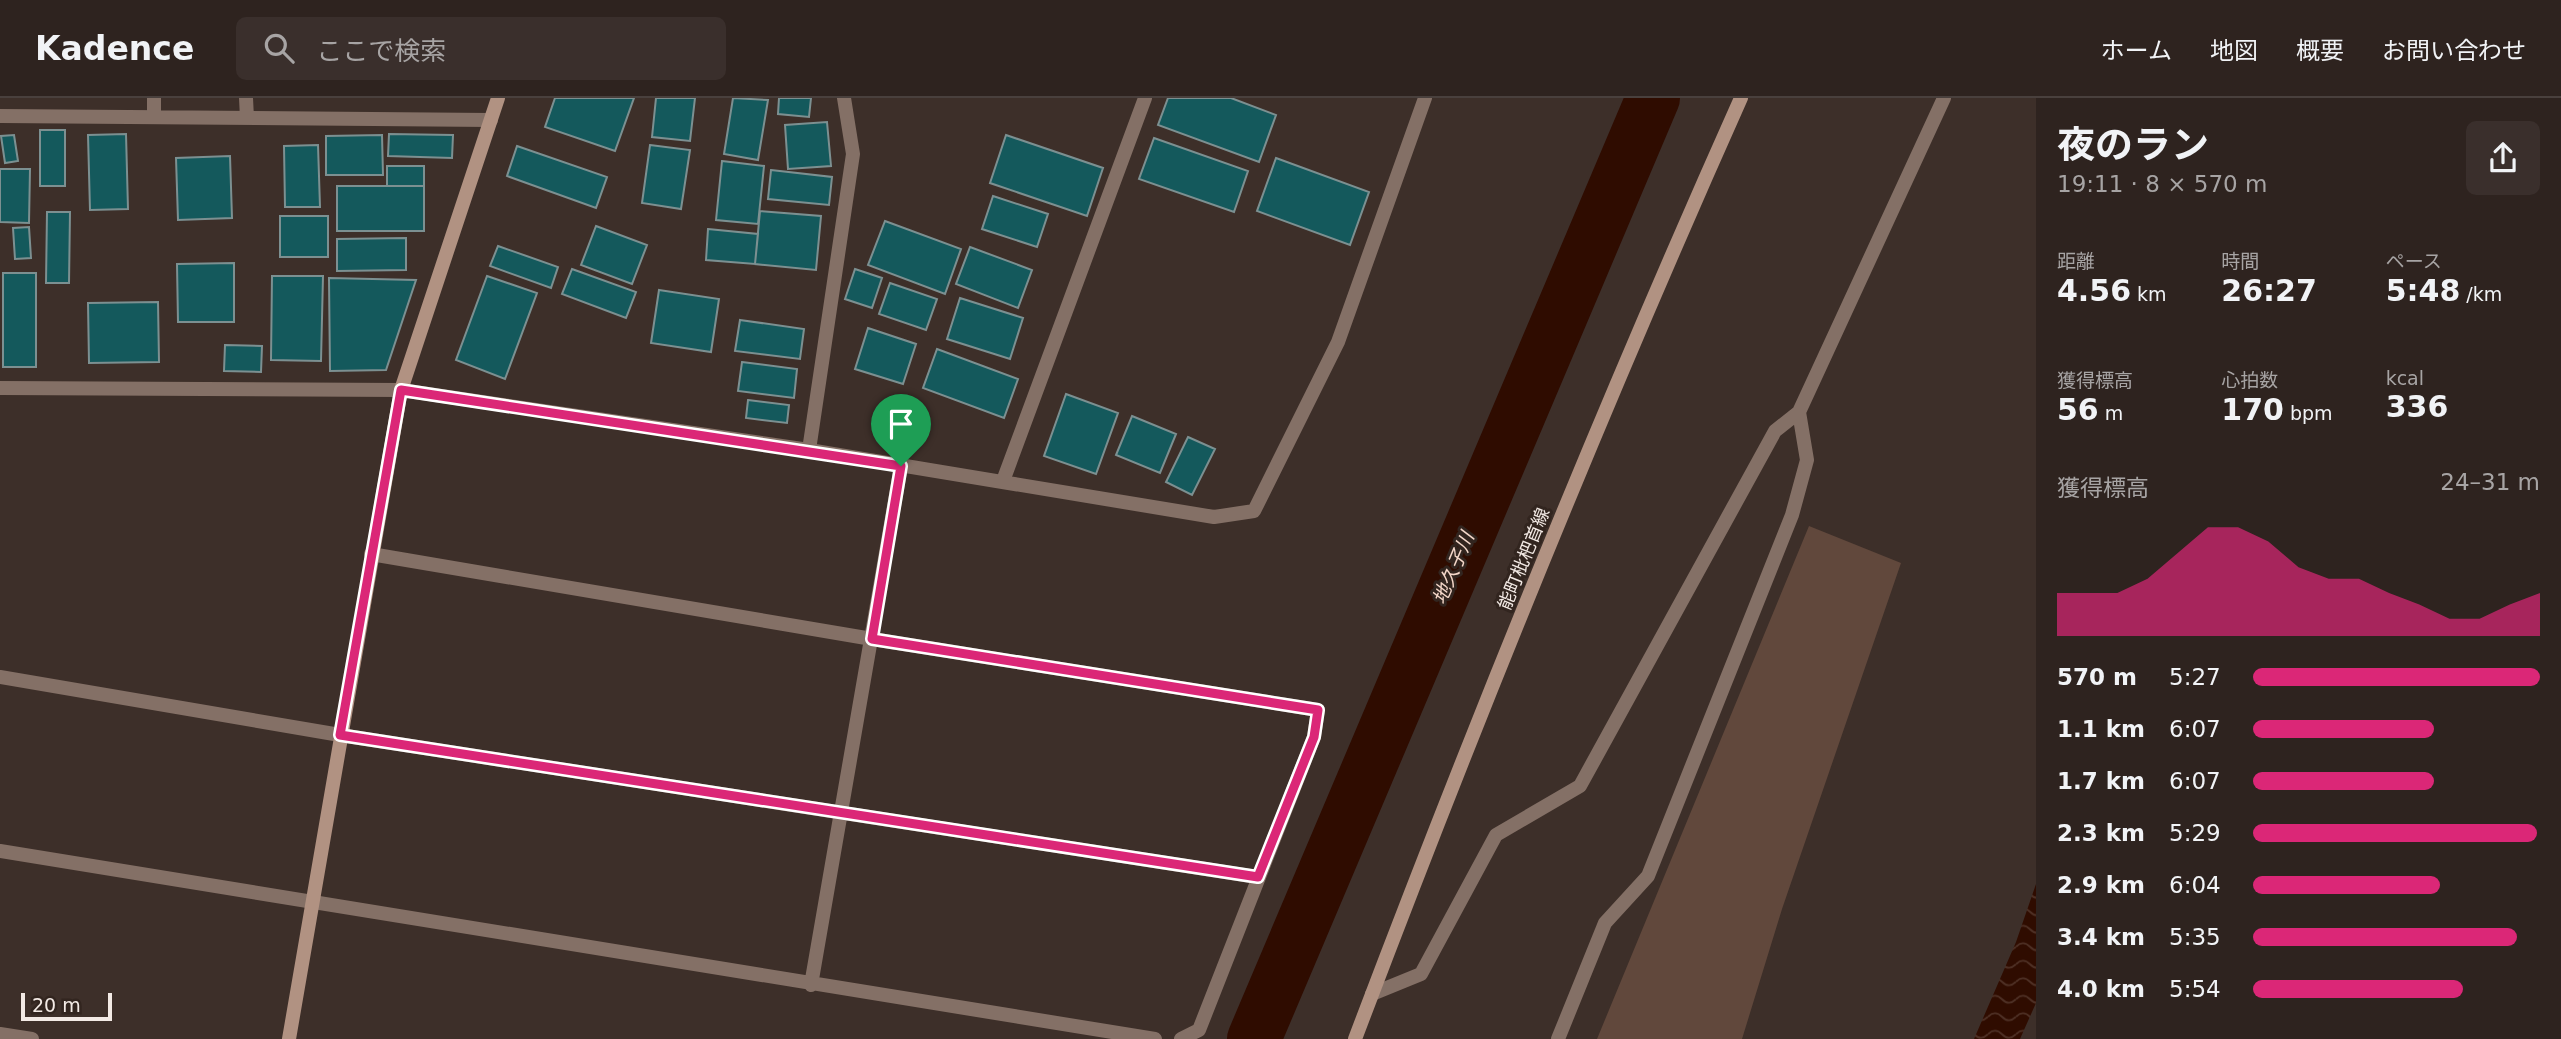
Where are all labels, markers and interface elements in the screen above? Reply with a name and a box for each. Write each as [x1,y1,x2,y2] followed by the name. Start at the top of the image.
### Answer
[236,17,726,80] search box
[35,29,194,68] text: Kadence
[260,29,298,67] icon: search
[316,36,446,66] text: ここで検索
[2101,37,2172,65] text: ホーム
[2210,37,2258,65] text: 地図
[2296,37,2344,65] text: 概要
[2382,37,2526,65] text: お問い合わせ
[2466,121,2540,195] button: share
[2057,123,2209,167] text: 夜のラン
[2057,171,2267,197] text: 19:11 · 8 × 570 m
[2057,250,2095,272] text: 距離
[2221,250,2259,272] text: 時間
[2386,250,2442,272] text: ペース
[2057,273,2131,308] text: 4.56
[2221,273,2317,308] text: 26:27
[2386,273,2460,308] text: 5:48
[2131,283,2167,305] text: km
[2460,283,2502,305] text: /km
[2386,367,2424,389] text: kcal
[2057,369,2133,391] text: 獲得標高
[2221,369,2278,391] text: 心拍数
[2386,389,2448,424] text: 336
[2057,392,2099,427] text: 56
[2221,392,2284,427] text: 170
[871,394,931,466] pin
[2099,402,2123,424] text: m
[2284,402,2333,424] text: bpm
[882,405,920,443] icon: arrive
[2440,469,2540,495] text: 24–31 m
[2057,475,2149,501] text: 獲得標高
[1494,505,1554,613] street label: 能町枇杷首線
[1428,527,1479,607] water label: 地久子川
[2057,664,2137,690] text: 570 m
[2169,664,2221,690] text: 5:27
[2057,716,2145,742] text: 1.1 km
[2169,716,2221,742] text: 6:07
[2057,768,2145,794] text: 1.7 km
[2169,768,2221,794] text: 6:07
[2057,820,2145,846] text: 2.3 km
[2169,820,2221,846] text: 5:29
[2057,872,2145,898] text: 2.9 km
[2169,872,2221,898] text: 6:04
[2057,924,2145,950] text: 3.4 km
[2169,924,2221,950] text: 5:35
[2057,976,2145,1002] text: 4.0 km
[2169,976,2221,1002] text: 5:54
[21,990,112,1022] scale bar
[32,994,81,1016] text: 20 m

